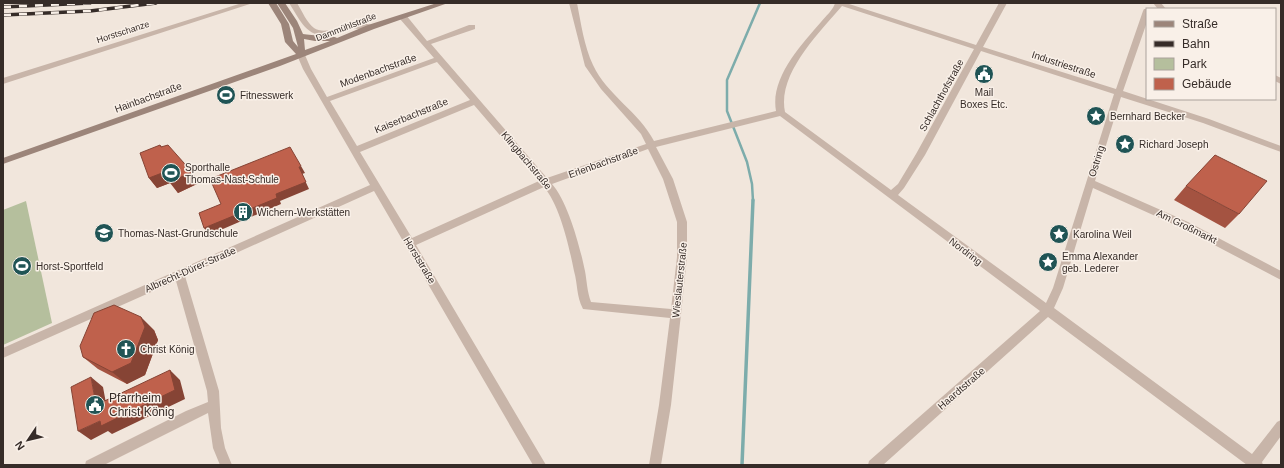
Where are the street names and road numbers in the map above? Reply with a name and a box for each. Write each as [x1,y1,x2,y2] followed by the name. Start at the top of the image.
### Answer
[314,11,378,43] street label: Dammühlstraße
[95,19,151,45] street label: Horstschanze
[1030,49,1098,80] street label: Industriestraße
[338,51,418,89] street label: Modenbachstraße
[917,57,966,133] street label: Schlachthofstraße
[113,80,184,115] street label: Hainbachstraße
[373,96,450,135] street label: Kaiserbachstraße
[499,129,554,192] street label: Klingbachstraße
[1087,144,1106,178] street label: Ostring
[567,145,640,180] street label: Erlenbachstraße
[1155,207,1219,246] street label: Am Großmarkt
[401,235,438,286] street label: Horststraße
[947,235,984,267] street label: Nordring
[670,241,689,318] street label: Wieslauterstraße
[143,244,238,294] street label: Albrecht-Dürer-Straße
[936,365,987,412] street label: Haardtstraße

